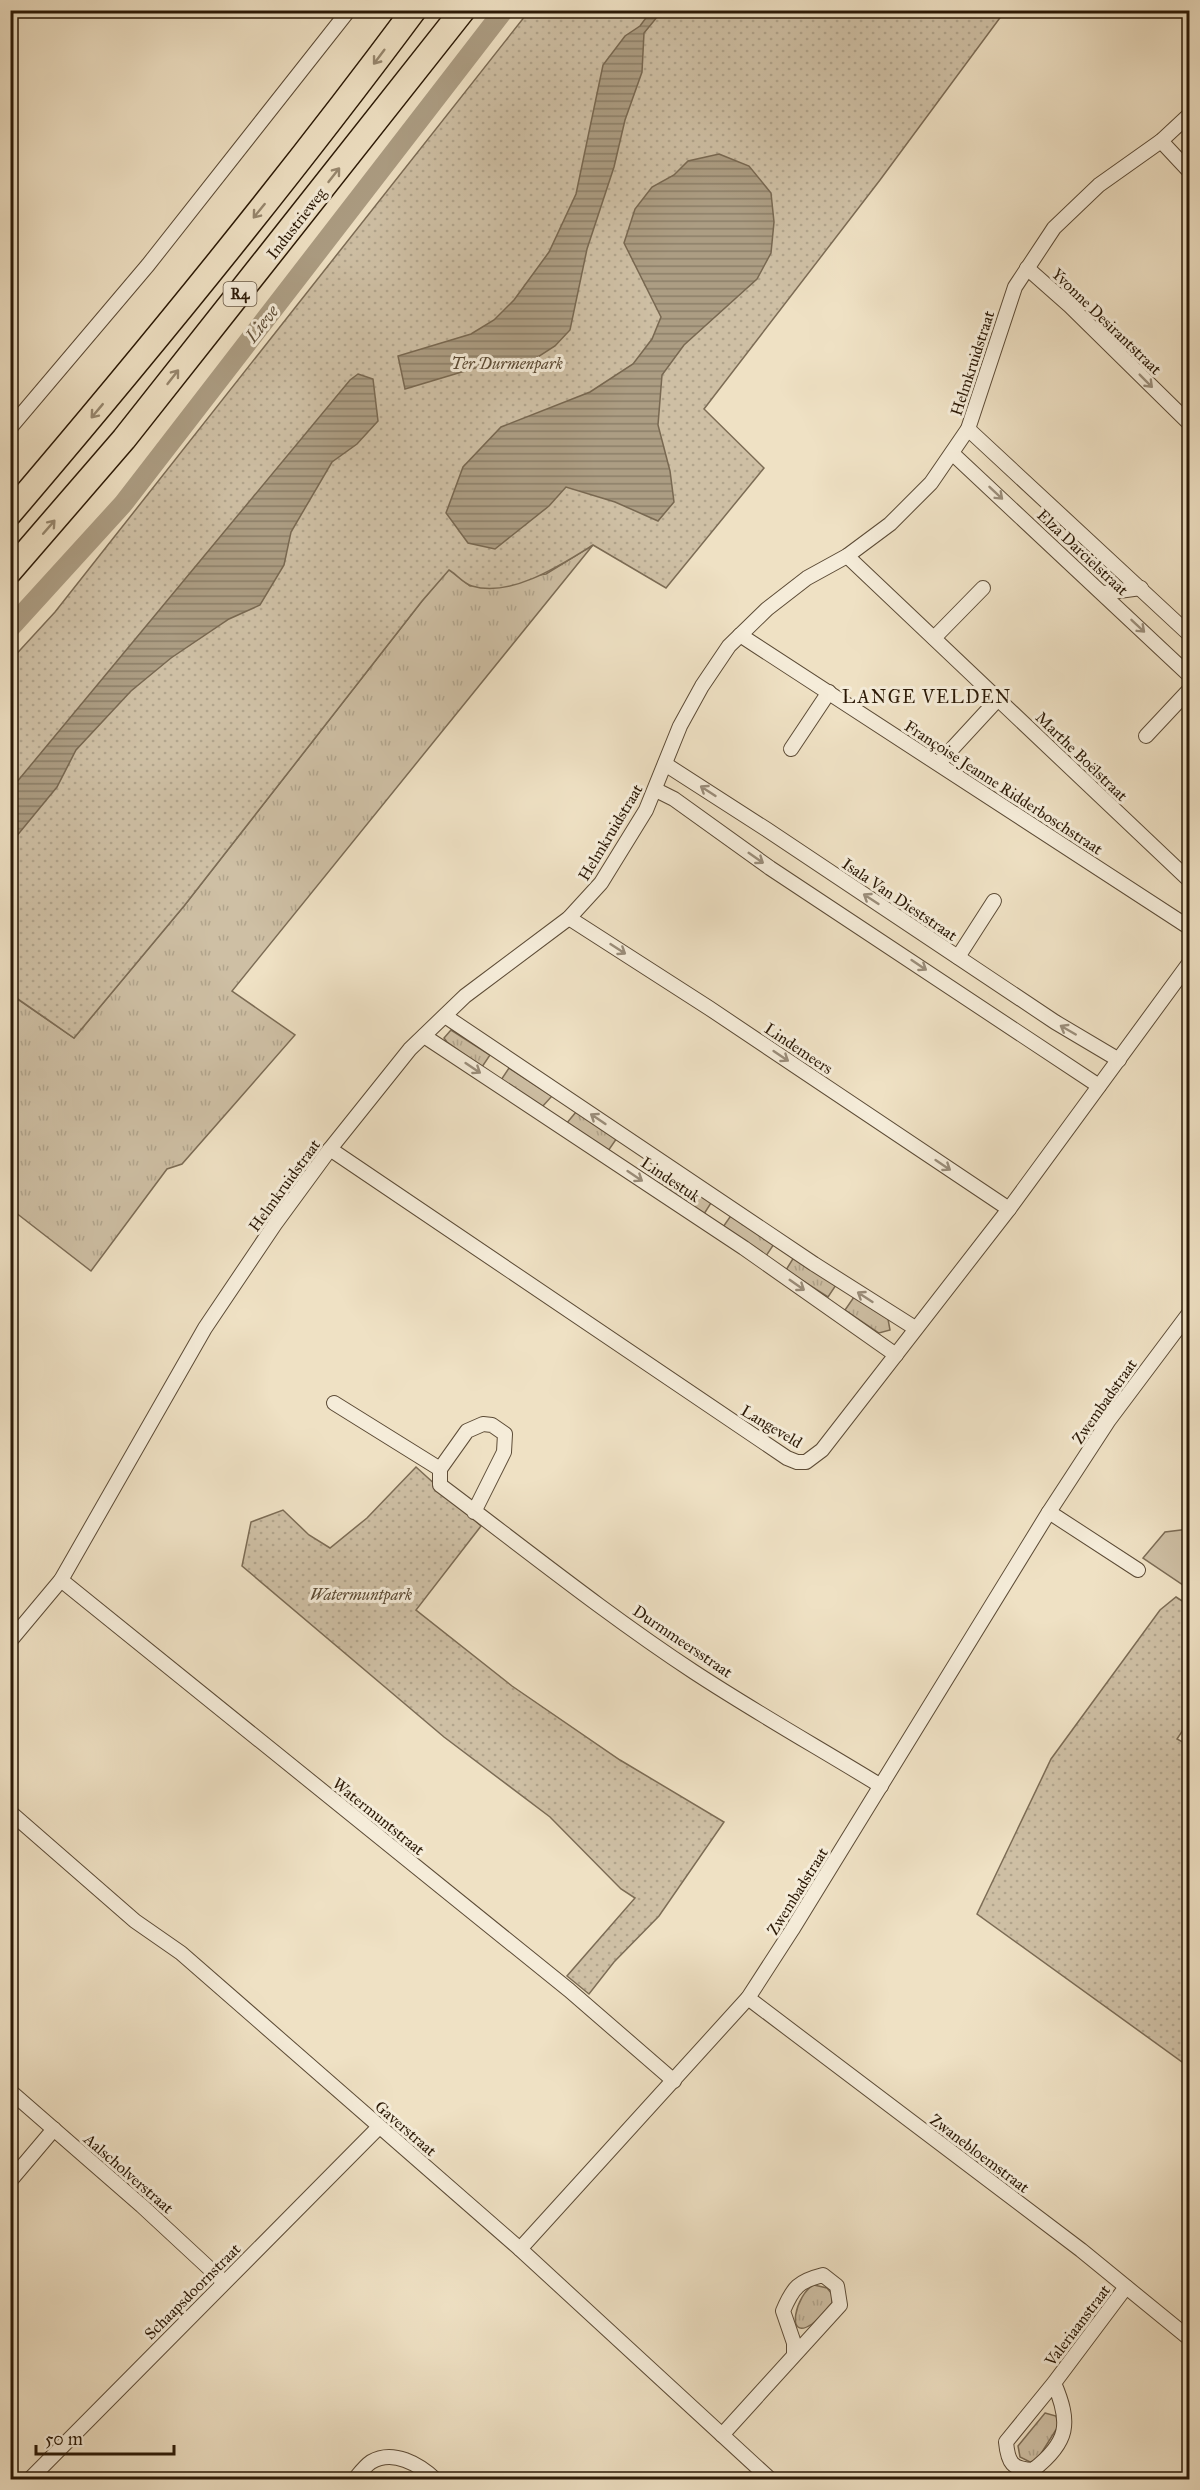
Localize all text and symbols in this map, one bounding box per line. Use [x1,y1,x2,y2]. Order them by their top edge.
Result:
one-way arrow [373,49,385,65]
one-way arrow [327,167,340,183]
street label: Industrieweg [263,184,331,263]
one-way arrow [252,202,265,218]
street label: Yvonne Desirantstraat [1048,264,1166,379]
road number: R4 [224,282,256,306]
water label: Lieve [240,300,284,348]
street label: Helmkruidstraat [947,308,998,418]
park label: Ter Durmenpark [451,354,563,374]
one-way arrow [167,369,180,385]
one-way arrow [1138,373,1153,388]
one-way arrow [90,403,103,419]
one-way arrow [989,486,1004,500]
street label: Elza Darcielstraat [1033,505,1132,600]
one-way arrow [42,520,56,535]
one-way arrow [1131,619,1146,633]
district label: LANGE VELDEN [842,686,1012,708]
street label: Marthe Boëlstraat [1032,708,1132,805]
street label: Françoise Jeanne Ridderboschstraat [901,716,1107,860]
street label: Helmkruidstraat [574,780,647,884]
one-way arrow [700,785,717,797]
one-way arrow [748,852,764,864]
street label: Isala Van Dieststraat [839,854,961,945]
one-way arrow [863,892,880,904]
one-way arrow [610,943,627,956]
one-way arrow [910,959,926,971]
street label: Lindemeers [761,1019,837,1078]
one-way arrow [1060,1024,1077,1036]
one-way arrow [773,1050,790,1063]
one-way arrow [464,1062,481,1074]
one-way arrow [591,1113,607,1125]
street label: Helmkruidstraat [245,1135,324,1235]
street label: Lindestuk [638,1153,704,1206]
one-way arrow [935,1159,951,1171]
one-way arrow [627,1170,643,1182]
one-way arrow [788,1279,804,1291]
one-way arrow [858,1291,874,1303]
street label: Zwembadstraat [1068,1355,1141,1447]
street label: Langeveld [737,1401,806,1453]
park label: Watermuntpark [310,1585,412,1605]
street label: Durmmeersstraat [629,1601,736,1682]
street label: Watermuntstraat [329,1774,429,1859]
street label: Zwembadstraat [763,1844,832,1938]
street label: Gaverstraat [371,2097,441,2160]
street label: Zwanebloemstraat [926,2110,1033,2197]
street label: Aalscholverstraat [79,2129,178,2218]
street label: Schaapsdoornstraat [140,2239,245,2343]
street label: Valeriaanstraat [1040,2281,1114,2370]
scale bar [36,2418,174,2456]
text: 50 m [45,2428,83,2450]

